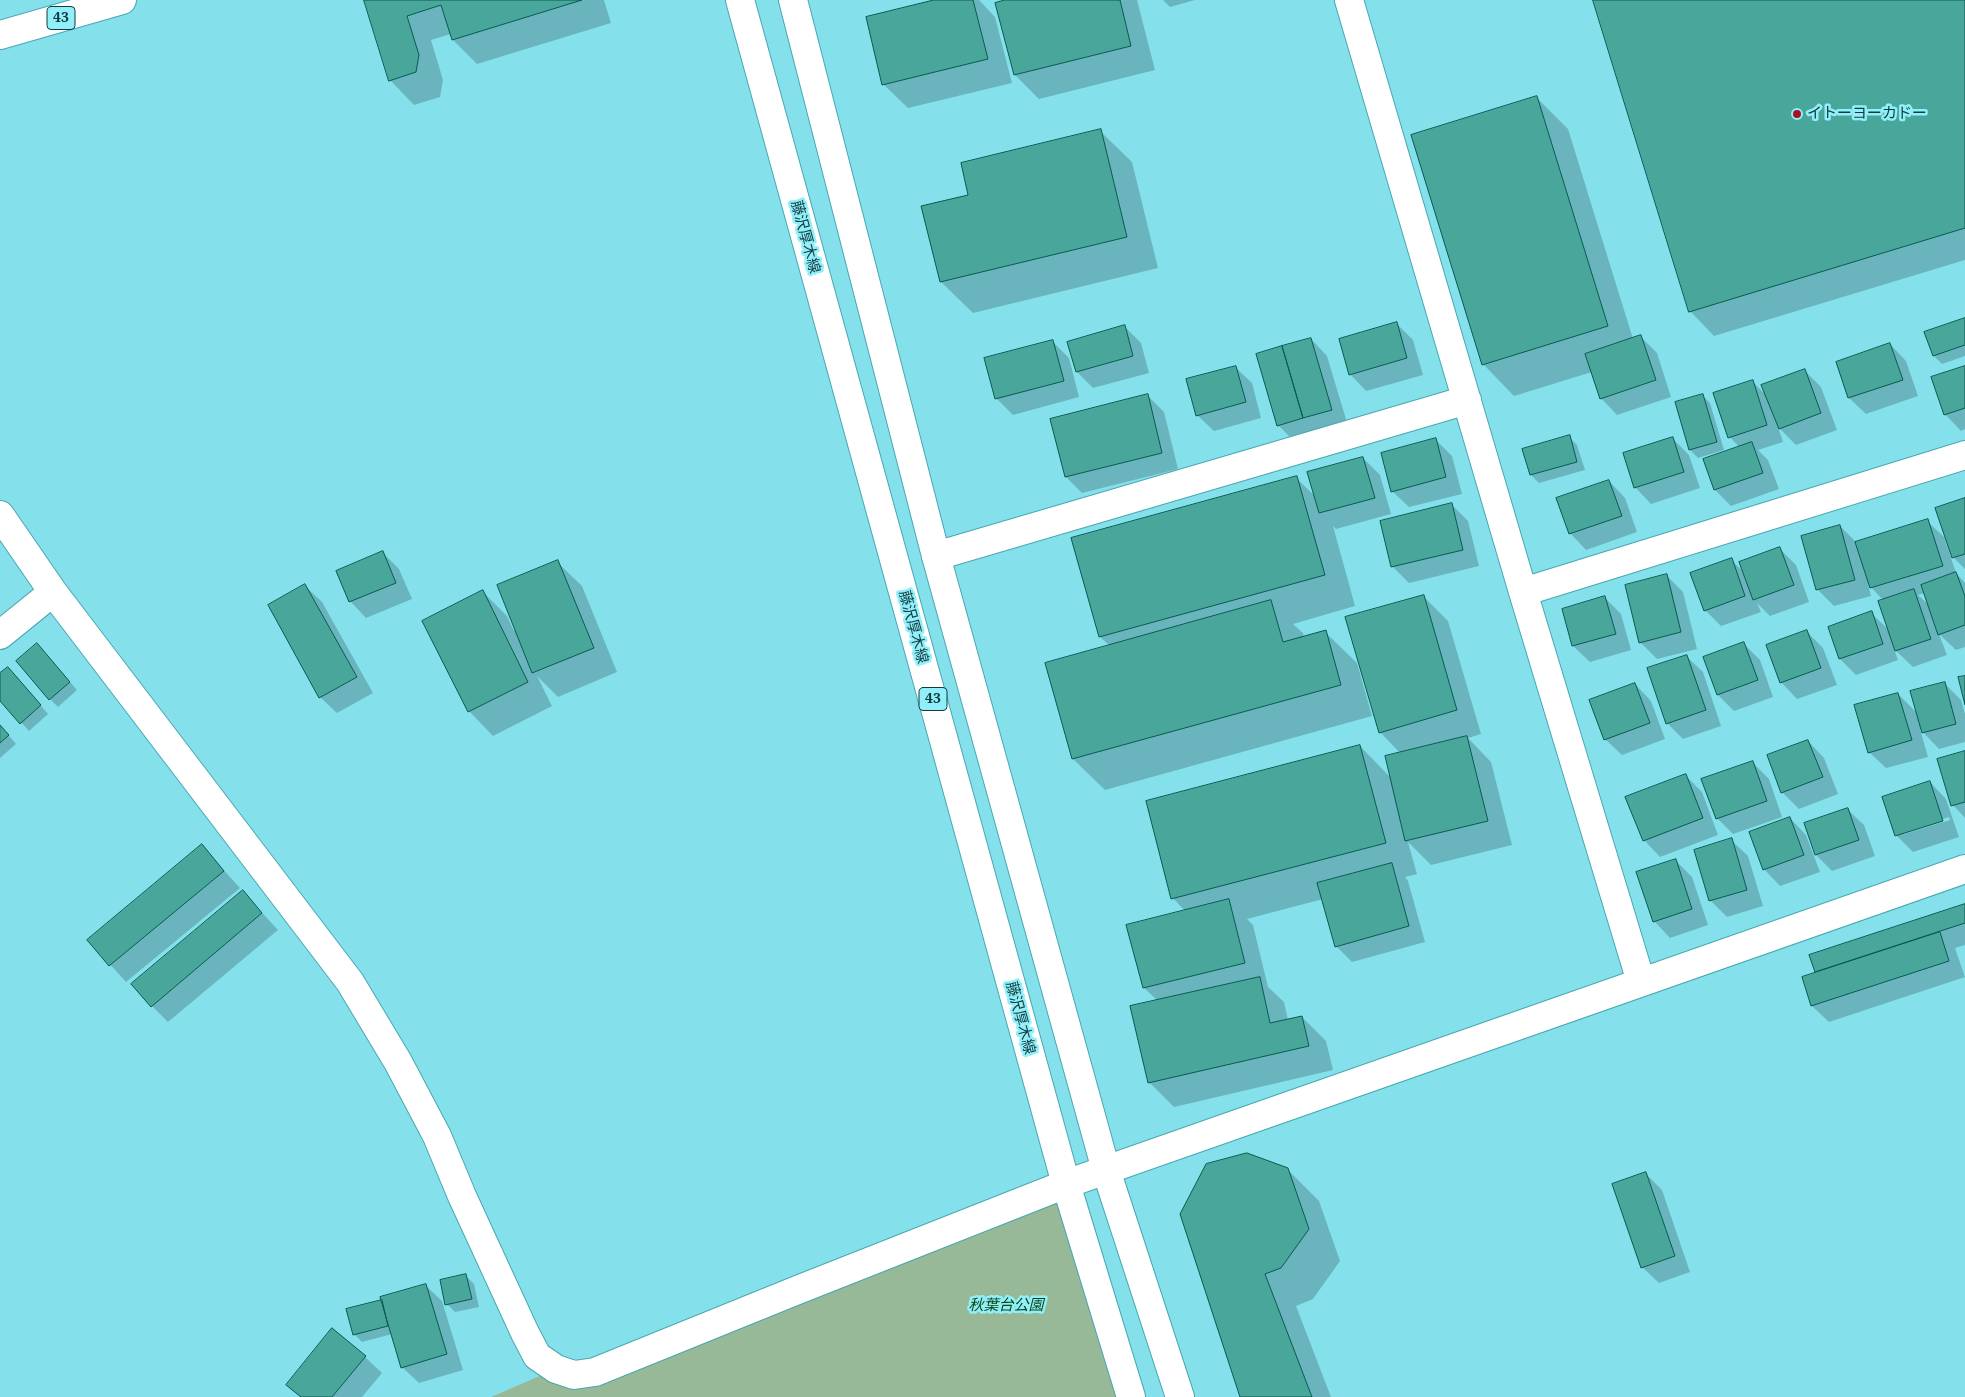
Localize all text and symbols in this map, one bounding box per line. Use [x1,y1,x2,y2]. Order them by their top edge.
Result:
road number: 43 [47,7,75,30]
place label: イトーヨーカドー [1807,105,1927,123]
marker: イトーヨーカドー [1791,108,1803,120]
street label: 藤沢厚木線 [787,198,823,276]
street label: 藤沢厚木線 [895,588,931,666]
road number: 43 [919,688,947,711]
street label: 藤沢厚木線 [1002,979,1038,1057]
park label: 秋葉台公園 [969,1297,1043,1315]

